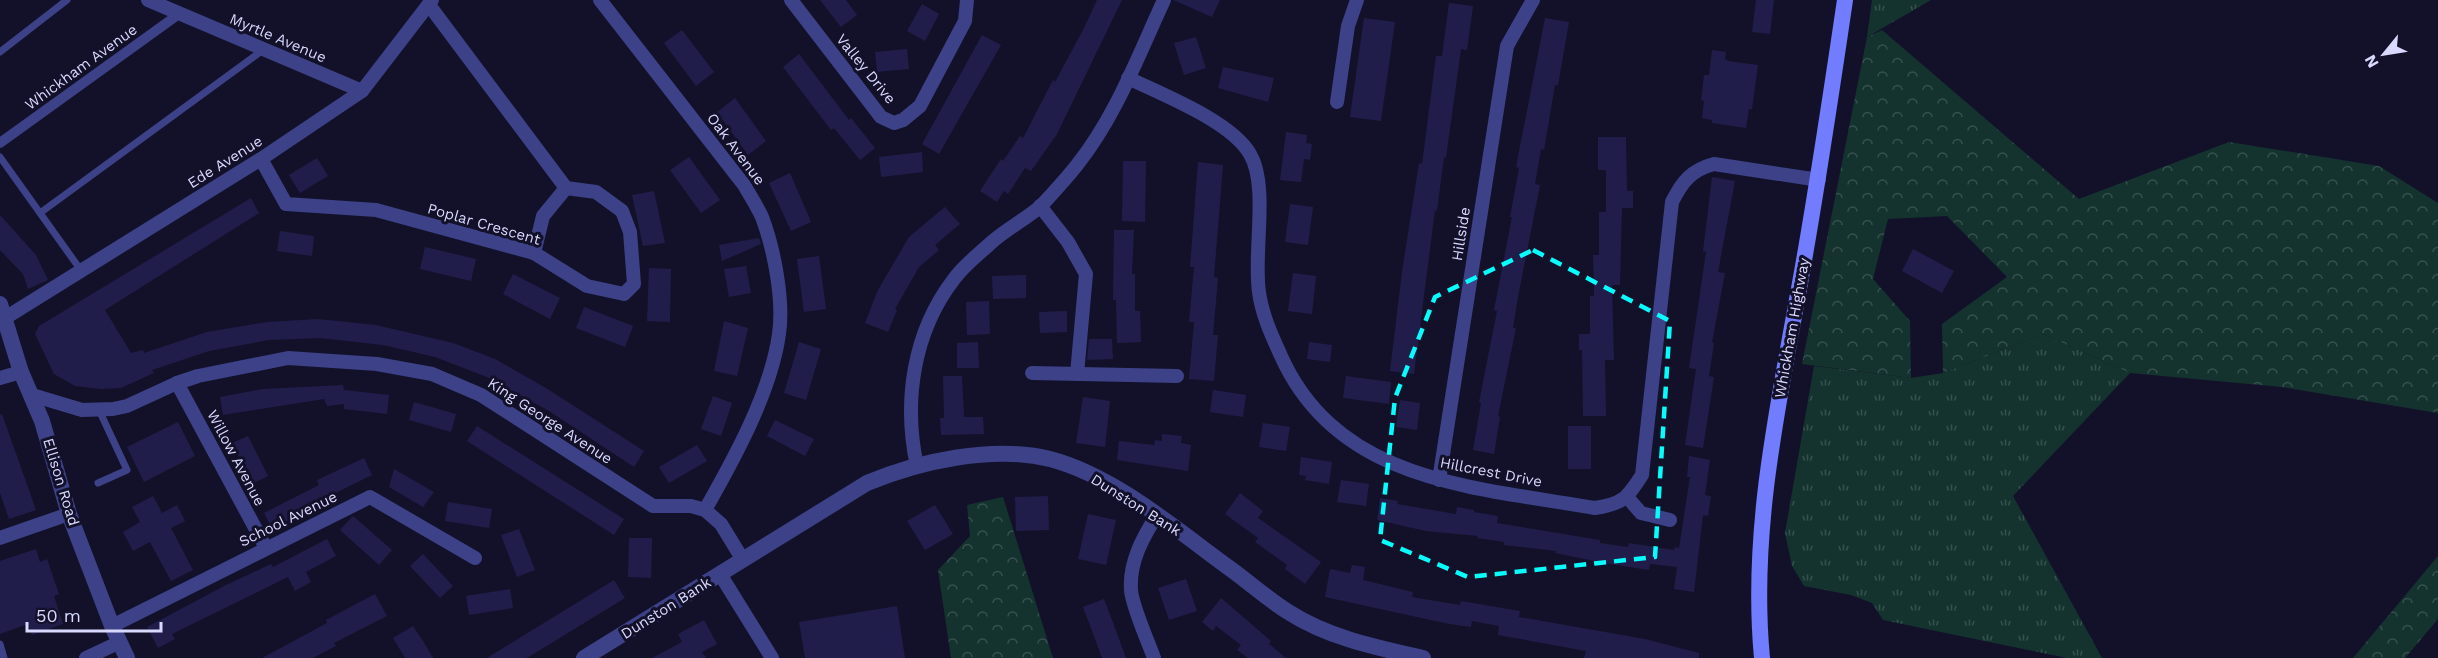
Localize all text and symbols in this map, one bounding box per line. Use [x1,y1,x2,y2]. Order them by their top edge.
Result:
street label: Myrtle Avenue [227,10,329,66]
street label: Whickham Avenue [21,20,141,114]
north arrow [2354,24,2414,84]
street label: Valley Drive [832,30,900,108]
text: N [2360,51,2383,71]
street label: Oak Avenue [703,109,769,189]
street label: Ede Avenue [184,132,266,192]
street label: Poplar Crescent [425,199,543,249]
street label: Hillside [1448,206,1474,262]
street label: Whickham Highway [1771,256,1813,400]
street label: King George Avenue [484,374,616,468]
street label: Willow Avenue [203,407,269,509]
street label: Ellison Road [39,436,83,528]
street label: Hillcrest Drive [1438,453,1544,491]
street label: Dunston Bank [1088,470,1185,540]
street label: School Avenue [236,487,340,551]
street label: Dunston Bank [618,573,715,643]
scale bar [27,595,160,633]
text: 50 m [36,605,81,626]

